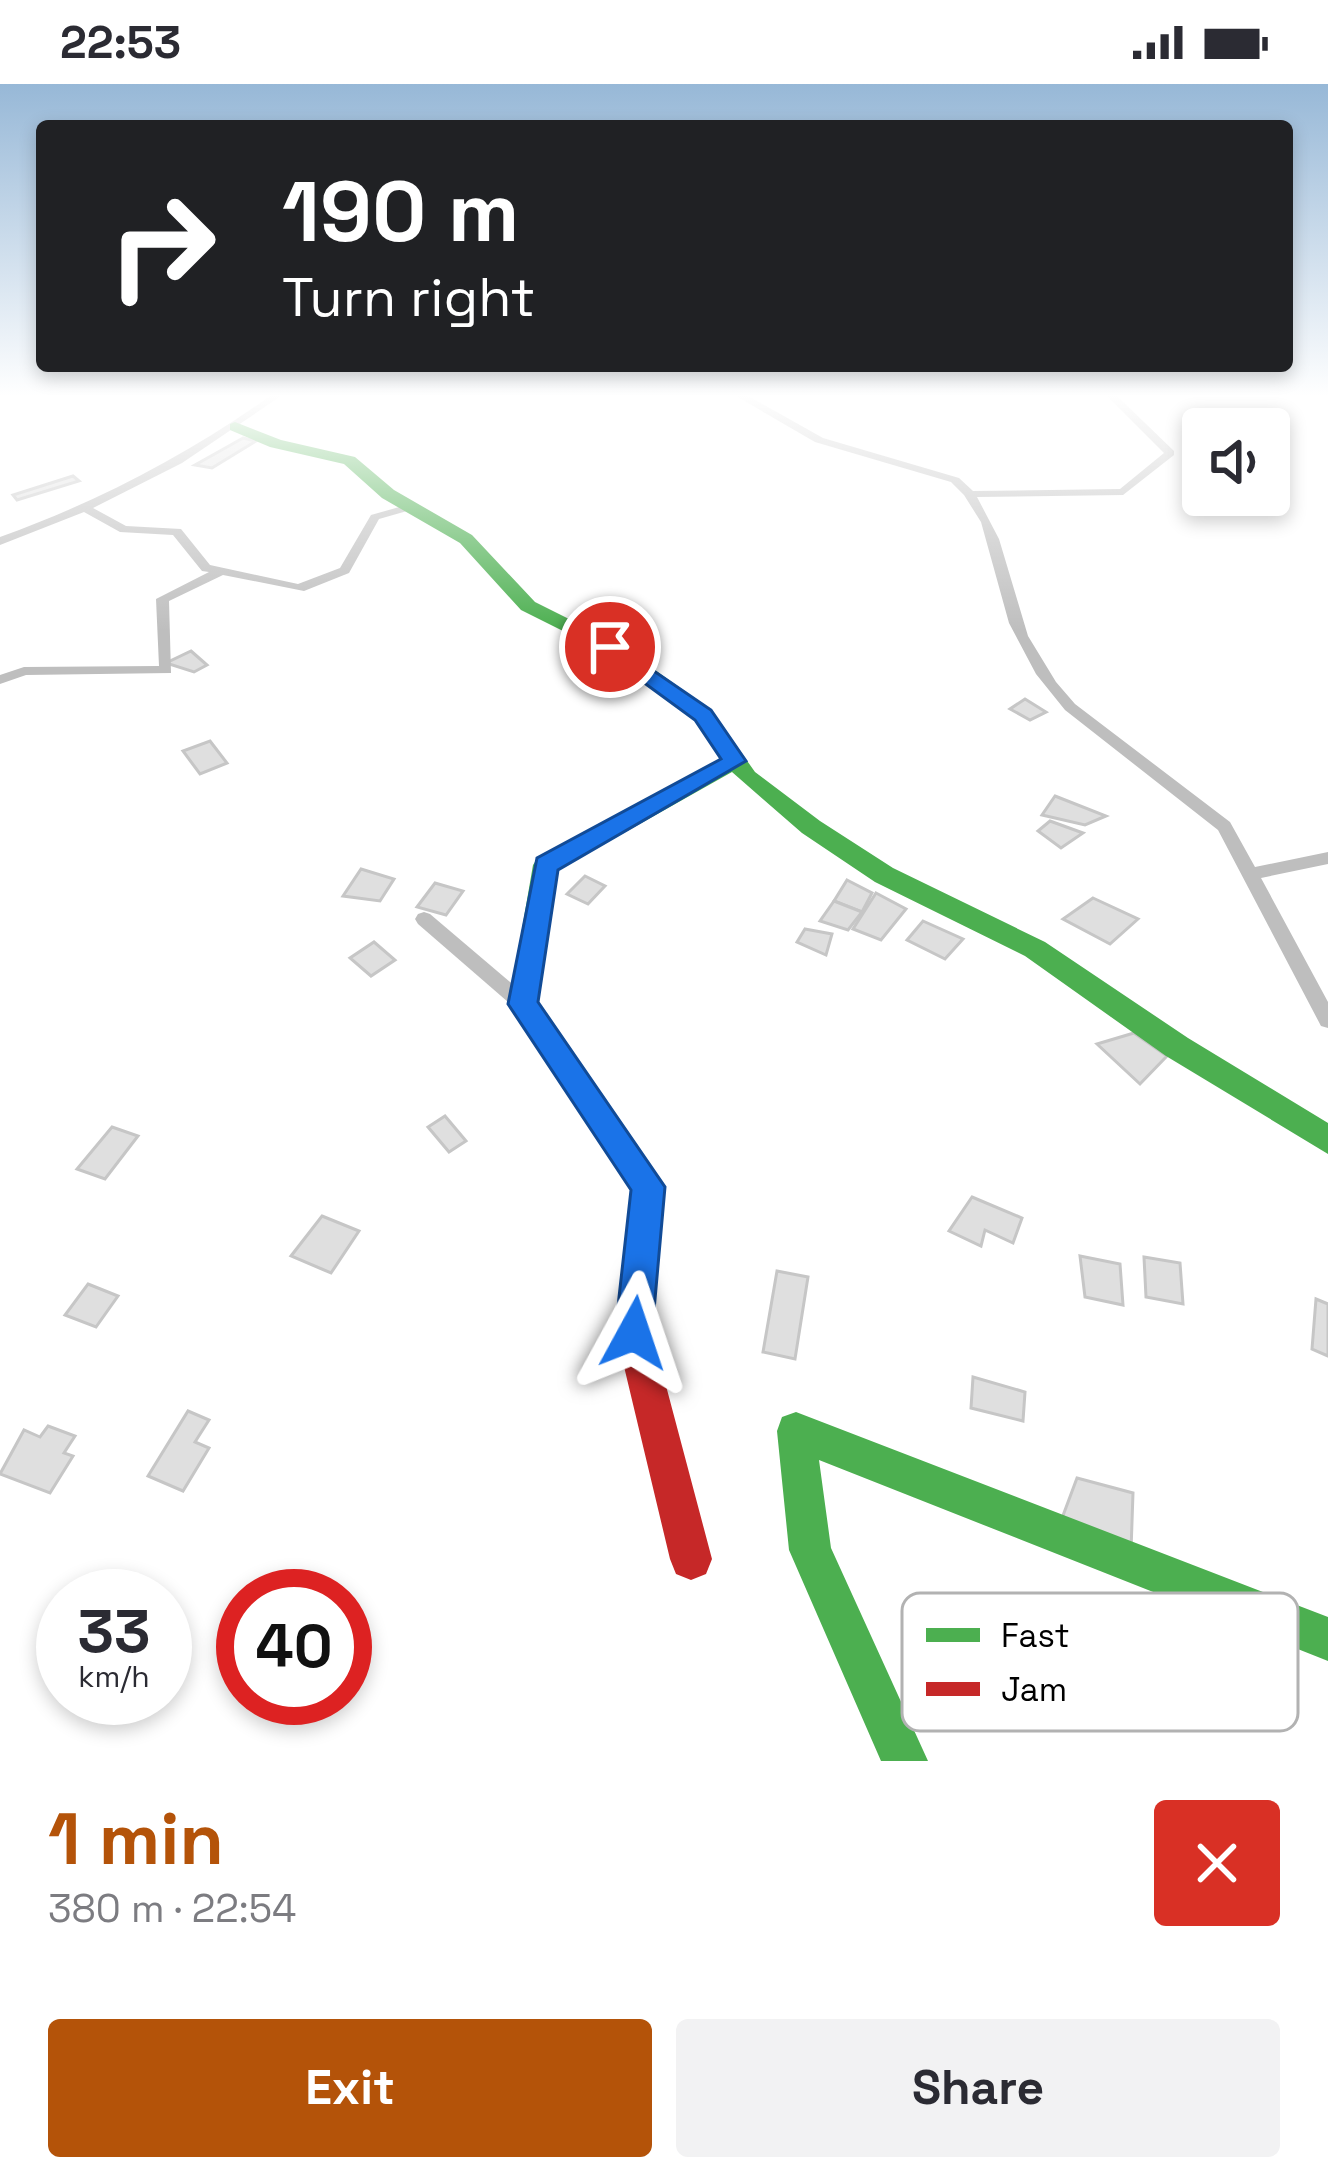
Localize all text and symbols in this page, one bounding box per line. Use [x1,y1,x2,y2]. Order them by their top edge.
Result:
text: 22:53 [60,14,181,71]
text: 190 m [282,158,519,266]
icon: right [84,168,240,324]
text: Turn right [282,263,535,332]
map controls [1182,408,1290,516]
button: sound [1182,408,1290,516]
pin [559,596,661,698]
icon: arrive [577,614,643,680]
position arrow [571,1270,697,1396]
speed limit sign: 40 [216,1569,372,1725]
text: 33 [78,1593,150,1670]
legend [902,1593,1298,1731]
text: Fast [1001,1615,1070,1657]
text: km/h [78,1657,150,1696]
text: Jam [1001,1669,1067,1711]
text: 1 min [48,1793,224,1885]
button: close [1154,1800,1280,1926]
text: 380 m · 22:54 [48,1884,296,1933]
button: Exit [48,2019,652,2157]
button: Share [676,2019,1280,2157]

